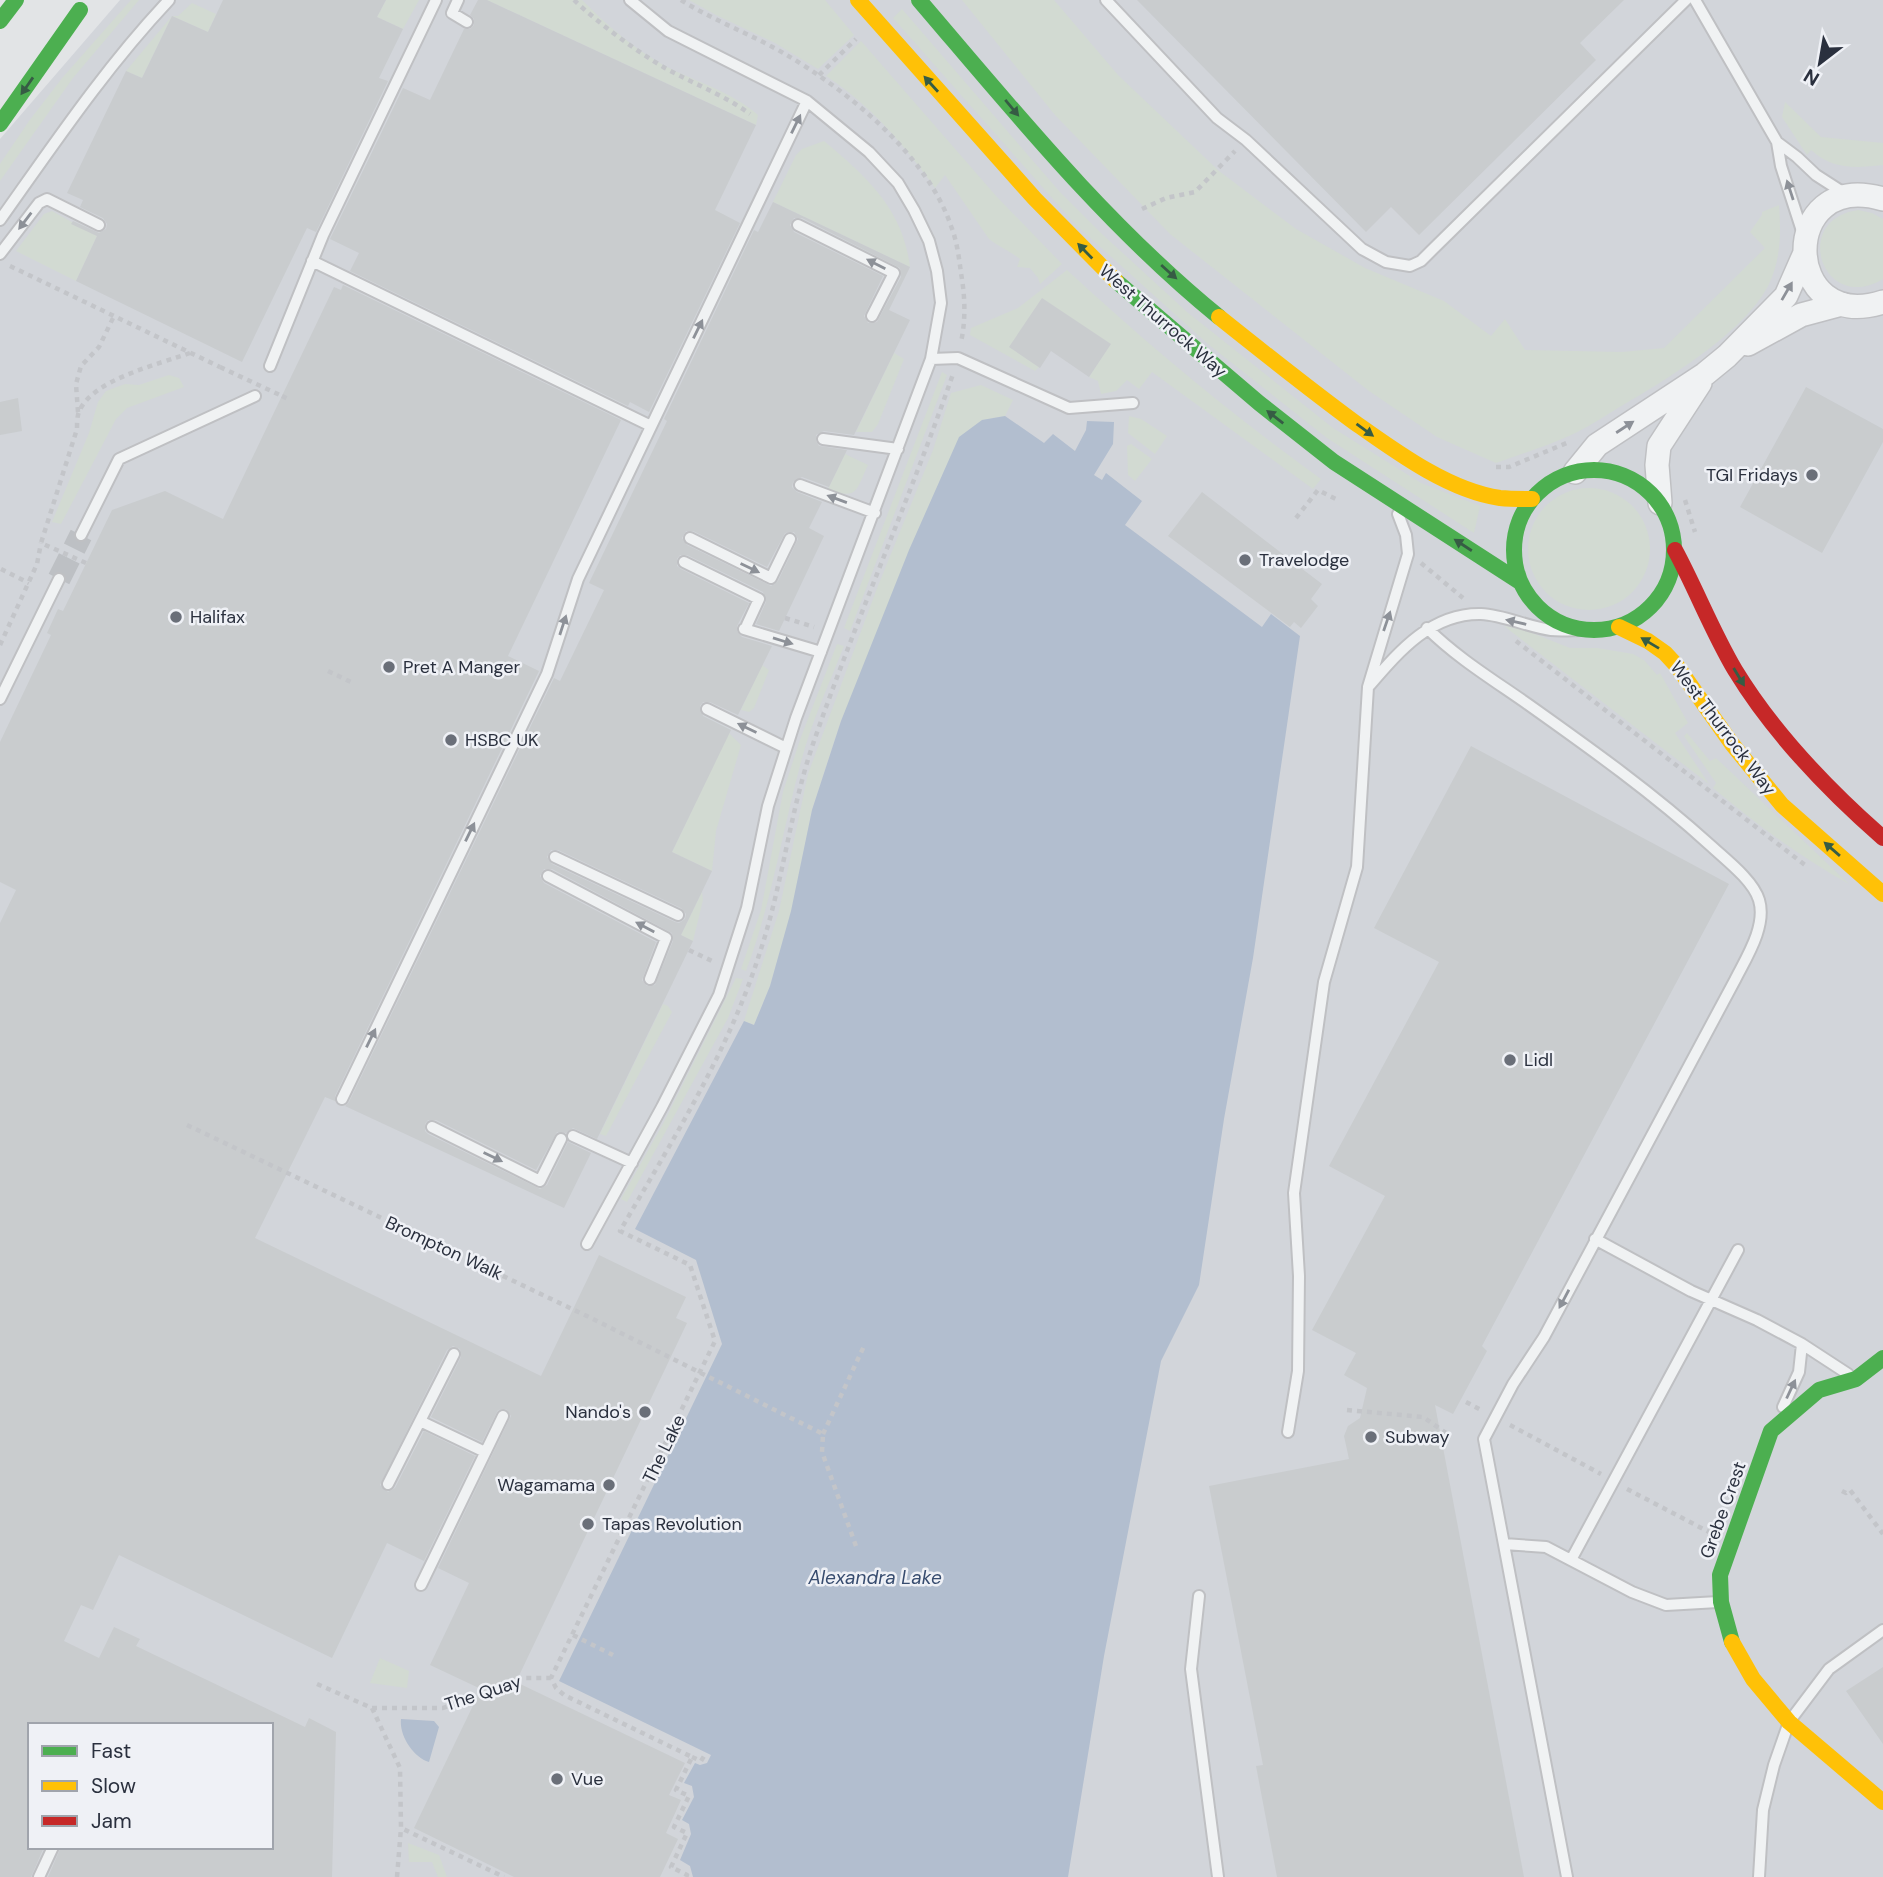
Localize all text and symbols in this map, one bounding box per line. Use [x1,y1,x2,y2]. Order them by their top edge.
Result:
north arrow [1785,28,1855,98]
text: N [1799,63,1824,91]
one-way arrow [924,76,940,93]
one-way arrow [20,77,34,95]
one-way arrow [1004,99,1019,116]
one-way arrow [791,114,802,134]
one-way arrow [1785,180,1795,201]
one-way arrow [18,212,32,230]
one-way arrow [1077,243,1094,260]
one-way arrow [866,258,886,269]
street label: West Thurrock Way [1094,259,1232,383]
one-way arrow [1160,264,1177,279]
one-way arrow [1781,281,1793,300]
one-way arrow [692,319,703,339]
one-way arrow [1267,409,1285,424]
one-way arrow [1615,420,1635,433]
one-way arrow [1356,422,1374,436]
place label: TGI Fridays [1706,463,1798,487]
marker: TGI Fridays [1804,467,1820,483]
one-way arrow [827,493,848,504]
one-way arrow [1453,538,1473,551]
place label: Travelodge [1259,548,1349,572]
marker: Travelodge [1237,552,1253,568]
one-way arrow [740,562,760,573]
place label: Halifax [190,605,245,629]
marker: Halifax [168,609,184,625]
one-way arrow [1382,611,1393,632]
one-way arrow [558,615,569,636]
one-way arrow [1505,616,1527,627]
one-way arrow [772,636,793,646]
one-way arrow [1640,637,1659,650]
place label: Pret A Manger [403,655,520,679]
street label: West Thurrock Way [1665,656,1781,800]
marker: Pret A Manger [381,659,397,675]
one-way arrow [1733,667,1745,686]
one-way arrow [737,722,757,734]
place label: HSBC UK [465,728,539,752]
marker: HSBC UK [443,732,459,748]
one-way arrow [464,822,476,842]
one-way arrow [1823,841,1841,857]
one-way arrow [635,921,655,933]
one-way arrow [366,1027,377,1048]
place label: Lidl [1524,1048,1553,1072]
marker: Lidl [1502,1052,1518,1068]
one-way arrow [483,1152,503,1163]
street label: Brompton Walk [381,1210,507,1286]
one-way arrow [1558,1289,1569,1309]
one-way arrow [1785,1379,1797,1399]
place label: Nando's [565,1400,631,1424]
marker: Nando's [637,1404,653,1420]
street label: The Lake [637,1411,691,1487]
place label: Subway [1385,1425,1450,1449]
marker: Subway [1363,1429,1379,1445]
street label: Grebe Crest [1694,1458,1752,1562]
place label: Wagamama [497,1473,595,1497]
marker: Wagamama [601,1477,617,1493]
place label: Tapas Revolution [602,1512,742,1536]
marker: Tapas Revolution [580,1516,596,1532]
water label: Alexandra Lake [807,1565,942,1590]
street label: The Quay [442,1669,524,1717]
legend [28,1723,273,1849]
text: Fast [91,1737,131,1765]
place label: Vue [571,1767,603,1791]
marker: Vue [549,1771,565,1787]
text: Slow [91,1772,136,1800]
text: Jam [91,1807,132,1835]

